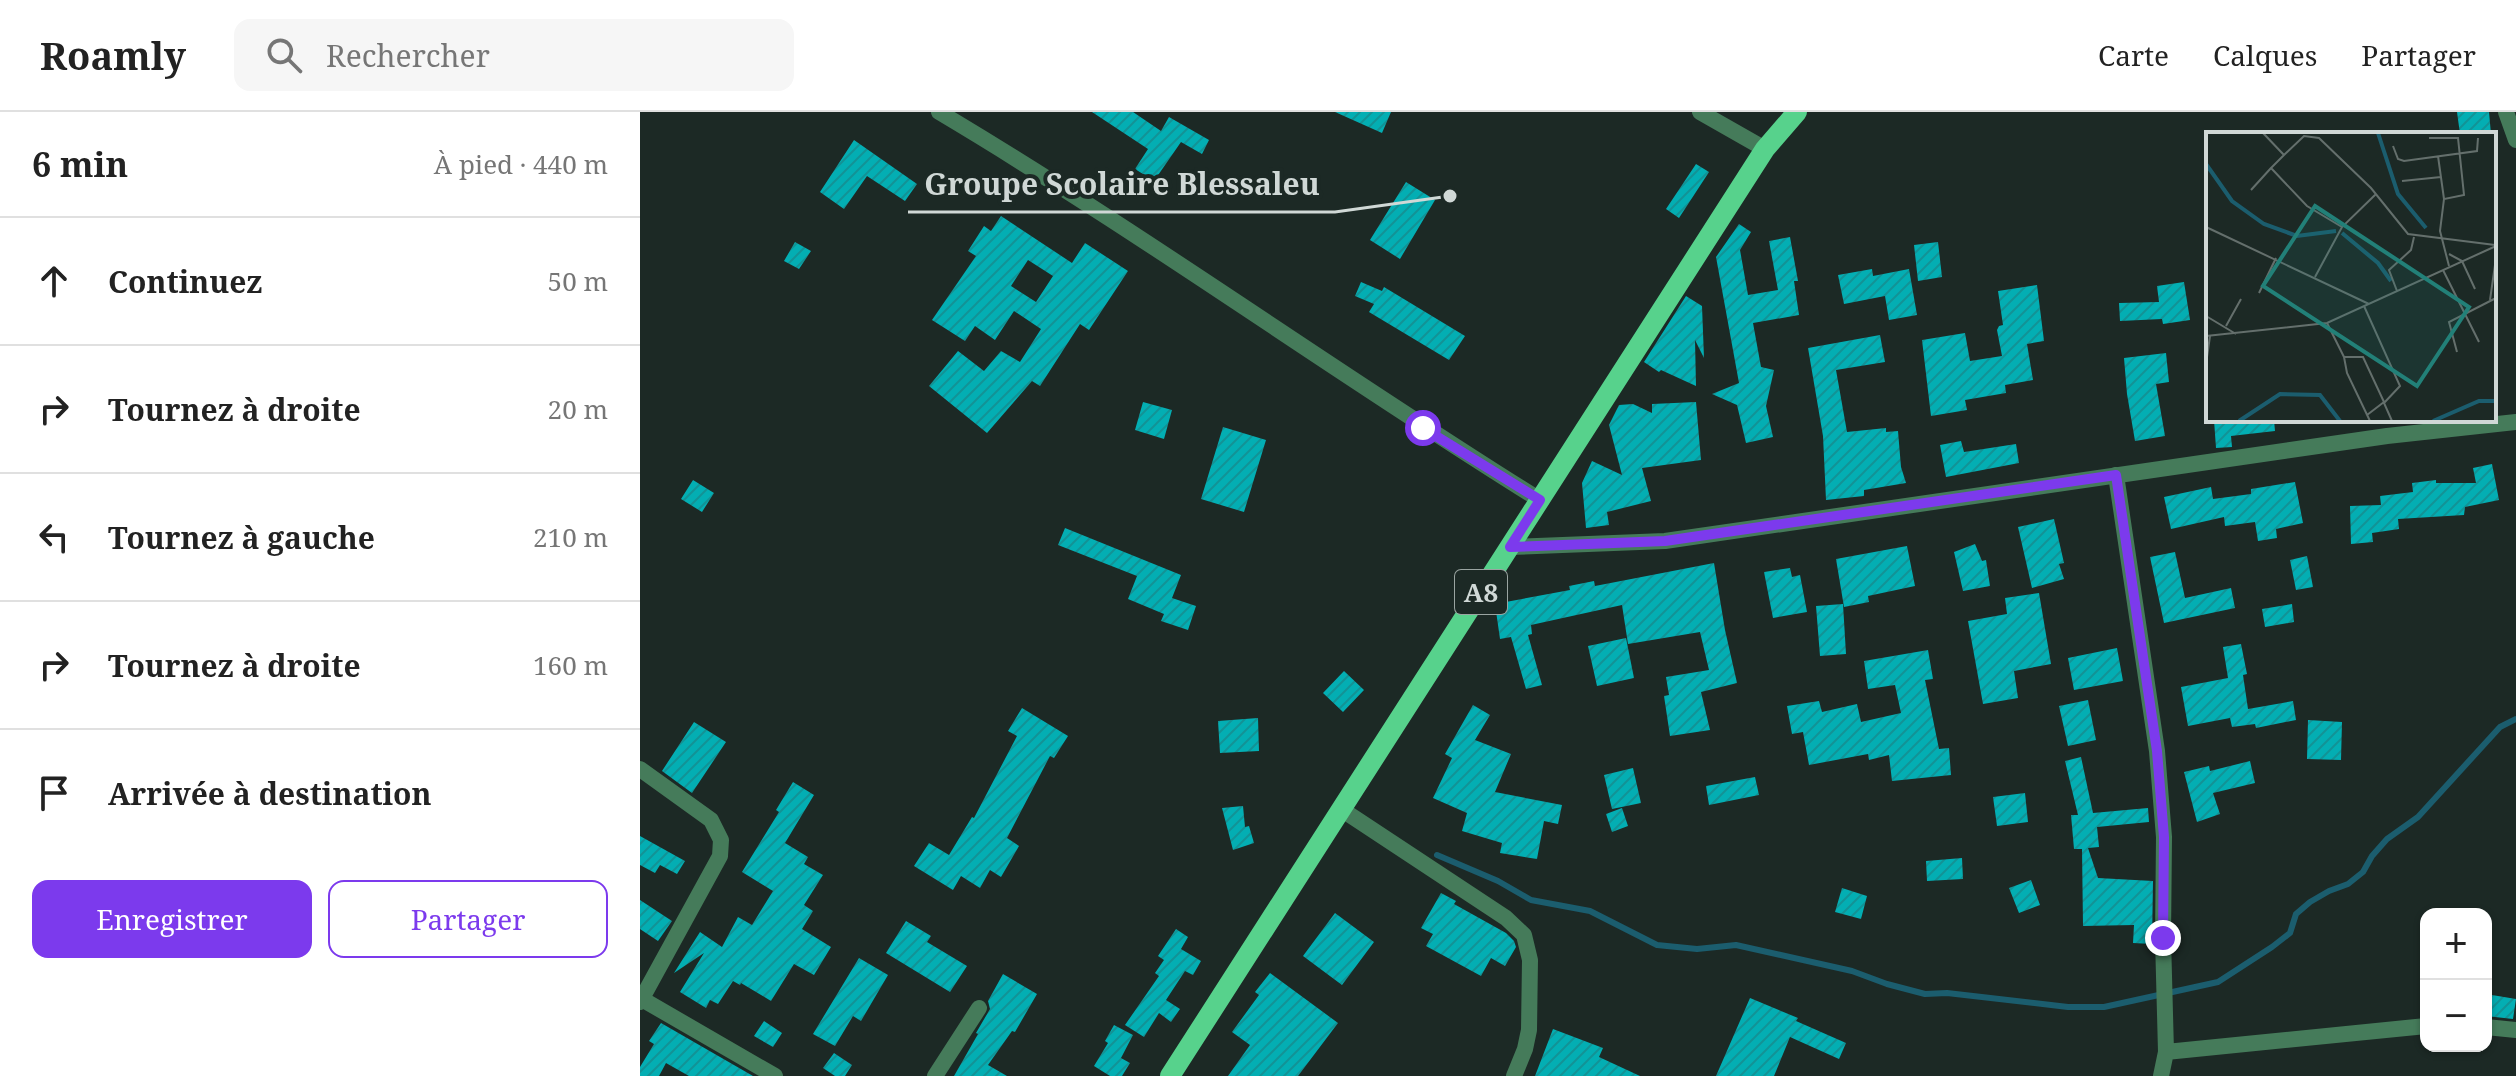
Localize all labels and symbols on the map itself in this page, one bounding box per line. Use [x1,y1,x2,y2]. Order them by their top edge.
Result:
inset map [2206,132,2496,422]
callout: Groupe Scolaire Blessaleu [908,158,1335,212]
text: Groupe Scolaire Blessaleu [924,163,1320,204]
route start [1405,410,1441,446]
road number: A8 [1455,570,1507,614]
route end [2145,920,2181,956]

